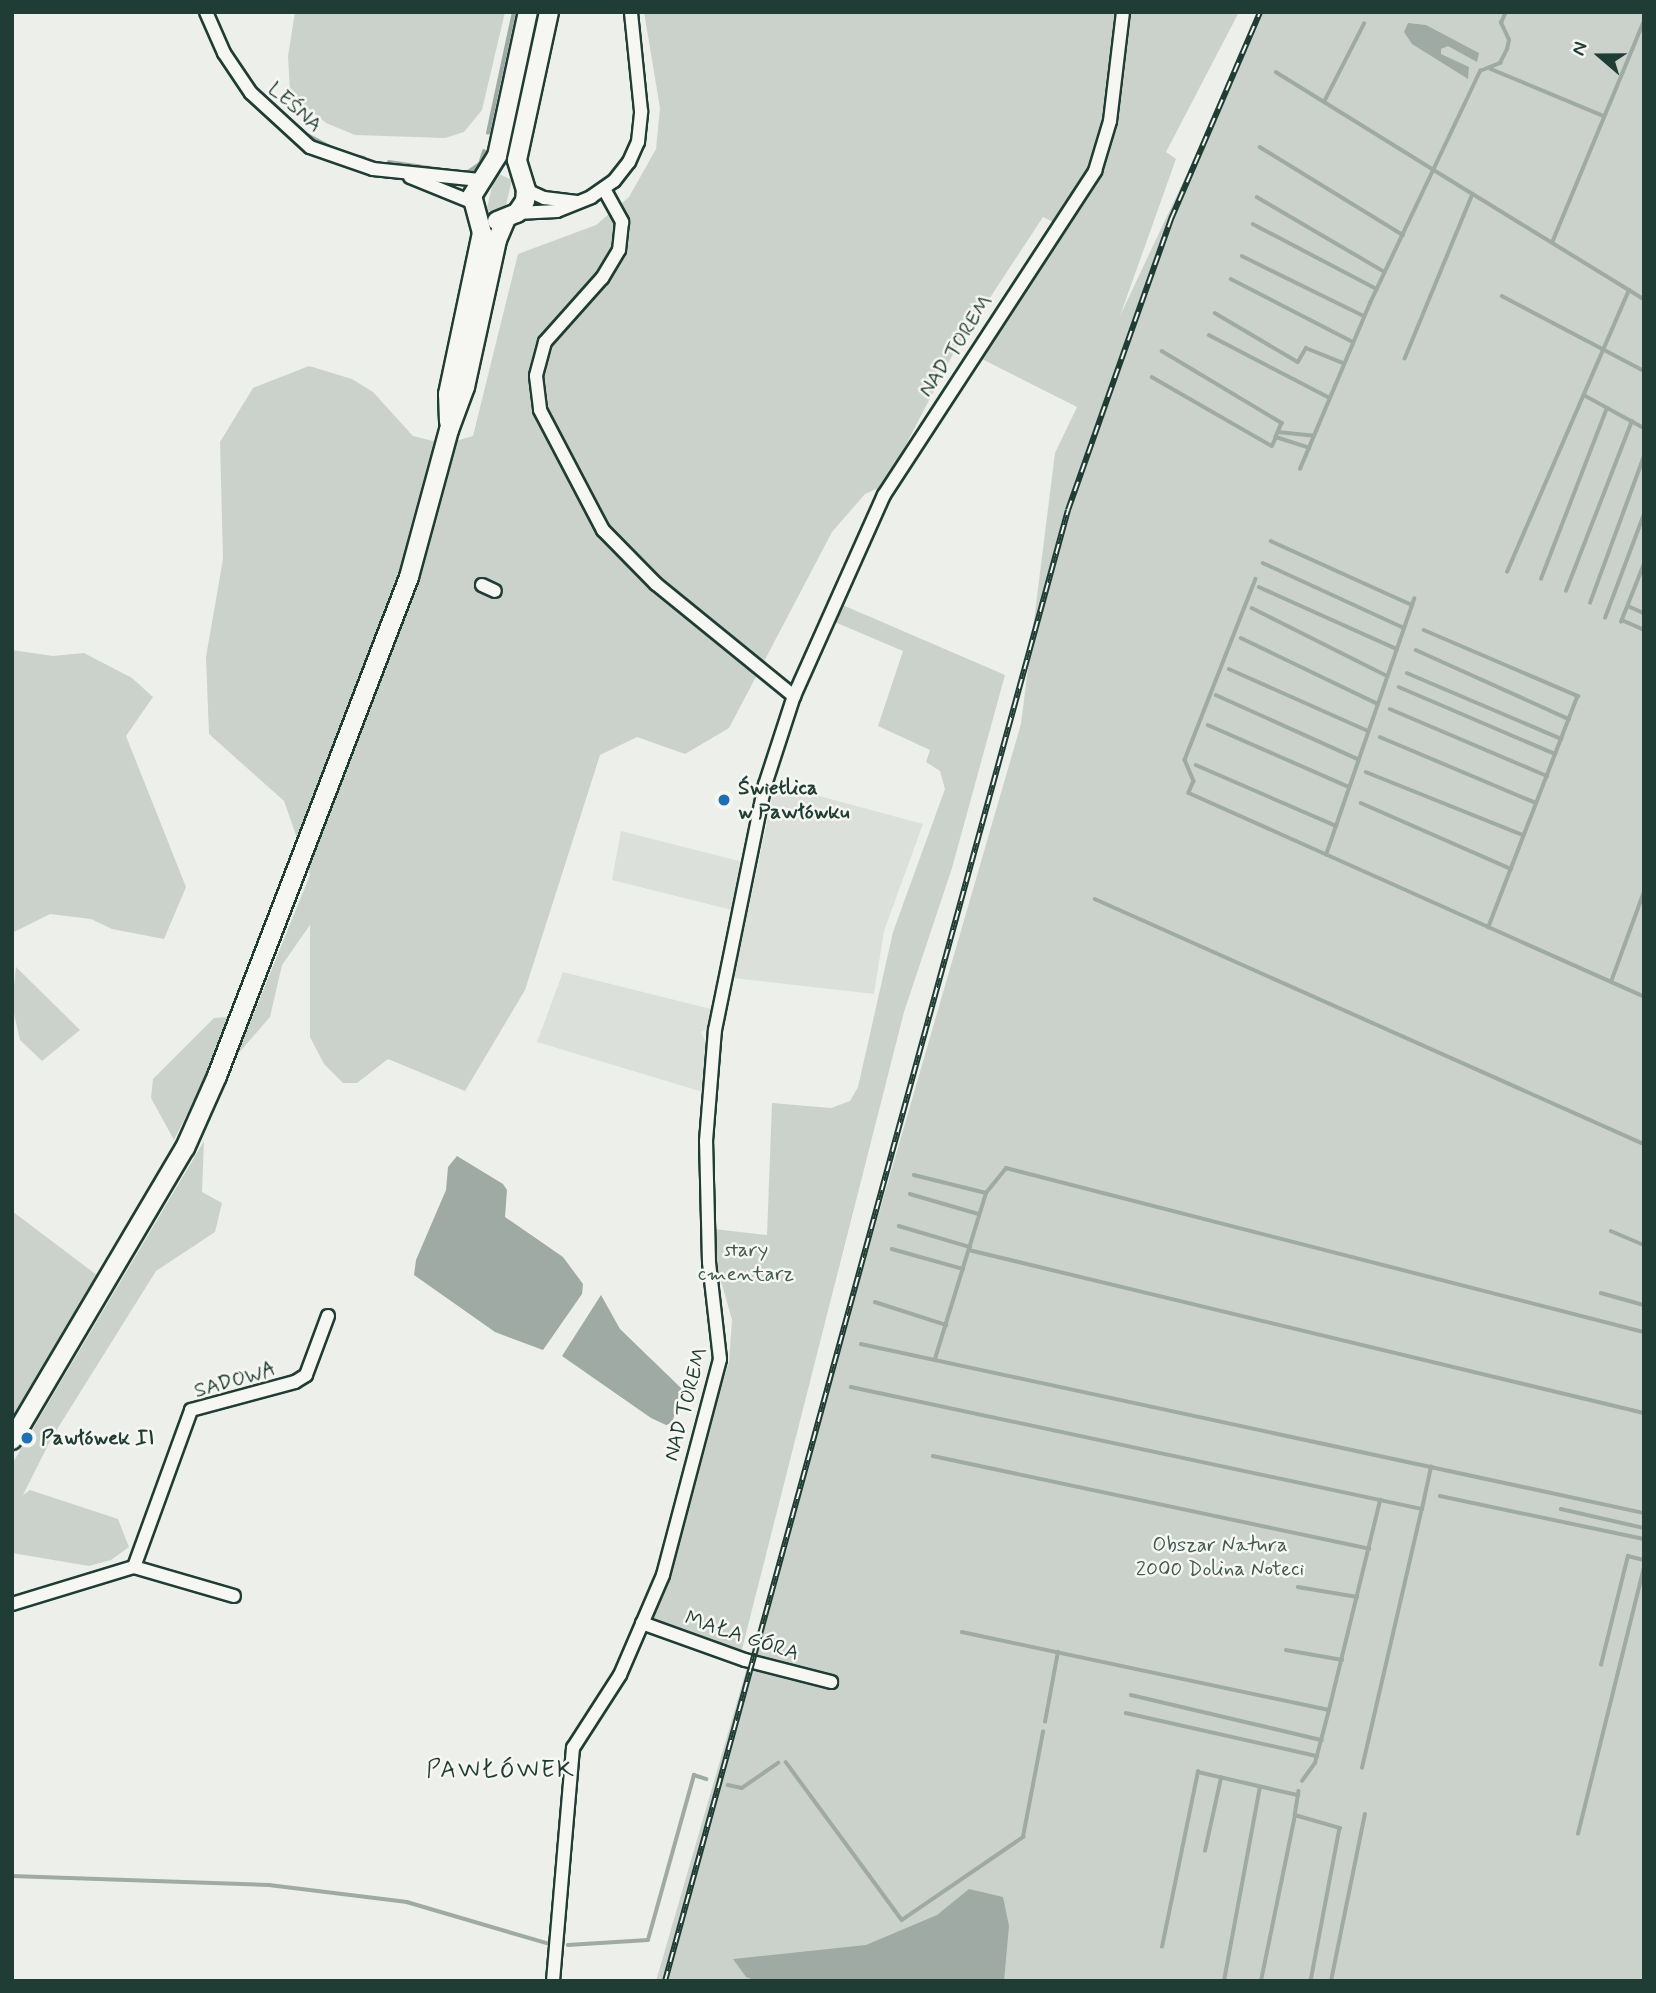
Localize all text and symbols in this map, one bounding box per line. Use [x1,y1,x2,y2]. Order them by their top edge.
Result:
north arrow [1565,21,1635,91]
text: N [1566,38,1594,59]
street label: LEŚNA [263,76,327,138]
street label: NAD TOREM [914,291,998,401]
place label: Świetlica w Pawłówku [738,775,847,825]
marker: Świetlica w Pawłówku [716,792,732,808]
park label: stary cmentarz [698,1237,794,1287]
street label: NAD TOREM [659,1345,713,1463]
street label: SADOWA [191,1356,279,1404]
place label: Pawłówek II [41,1425,159,1451]
marker: Pawłówek II [19,1430,35,1446]
park label: Obszar Natura 2000 Dolina Noteci [1137,1532,1303,1582]
street label: MAŁA GÓRA [682,1606,802,1666]
district label: PAWŁÓWEK [429,1757,573,1785]

